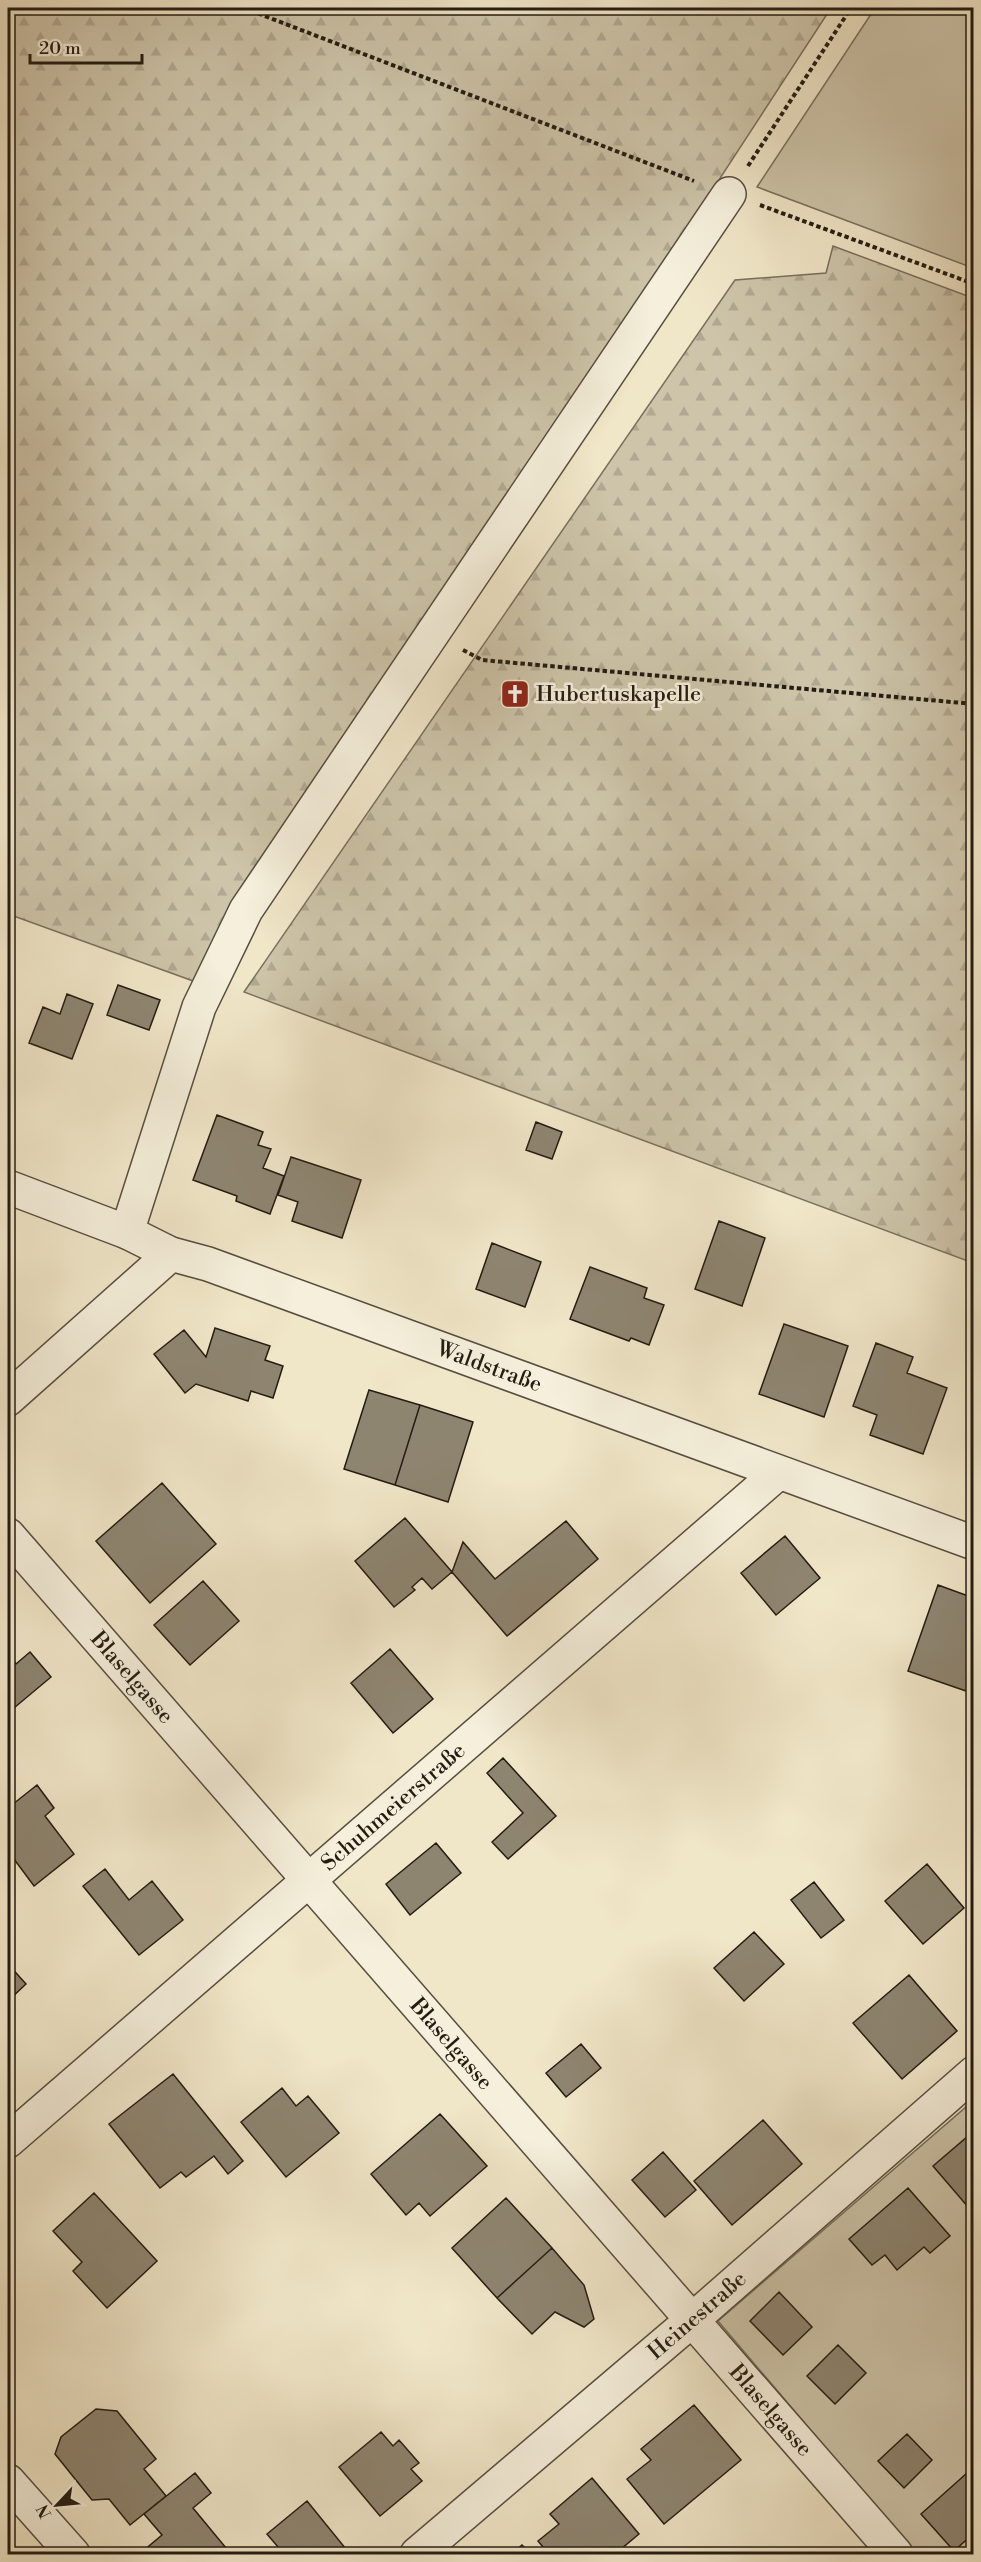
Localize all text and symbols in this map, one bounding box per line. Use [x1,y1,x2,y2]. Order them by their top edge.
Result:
scale bar [30,27,142,65]
text: 20 m [39,37,81,60]
church icon: Hubertuskapelle [499,678,531,710]
place label: Hubertuskapelle [536,681,701,708]
street label: Waldstraße [432,1335,546,1398]
street label: Blaselgasse [84,1625,180,1729]
street label: Schuhmeierstraße [316,1737,471,1877]
street label: Blaselgasse [403,1992,499,2095]
street label: Heinestraße [642,2265,752,2365]
street label: Blaselgasse [723,2358,818,2462]
north arrow [27,2475,87,2535]
text: N [33,2501,56,2521]

